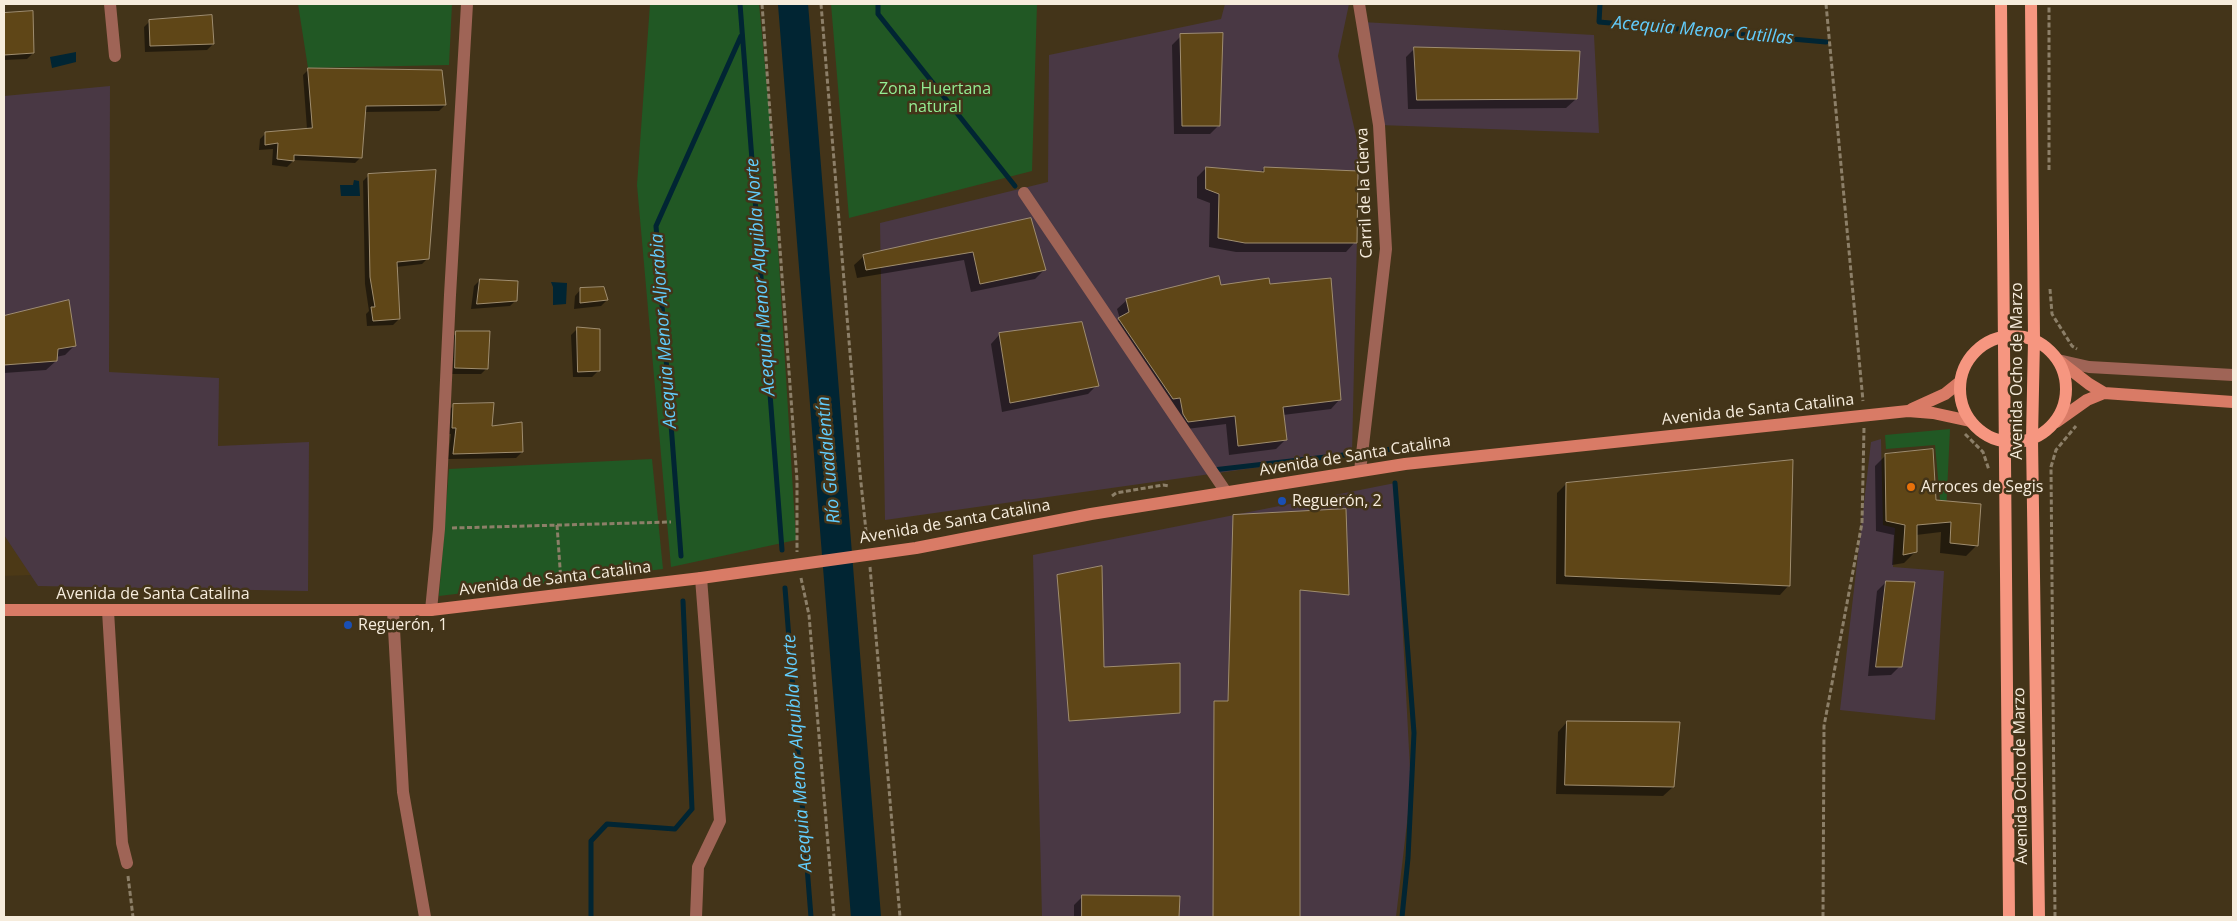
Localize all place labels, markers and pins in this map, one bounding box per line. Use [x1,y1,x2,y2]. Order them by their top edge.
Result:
place label: Arroces de Segis [1921,477,2043,497]
marker: Arroces de Segis [1905,481,1917,493]
place label: Reguerón, 2 [1292,491,1382,511]
marker: Reguerón, 2 [1276,495,1288,507]
place label: Reguerón, 1 [358,615,448,635]
marker: Reguerón, 1 [342,619,354,631]

